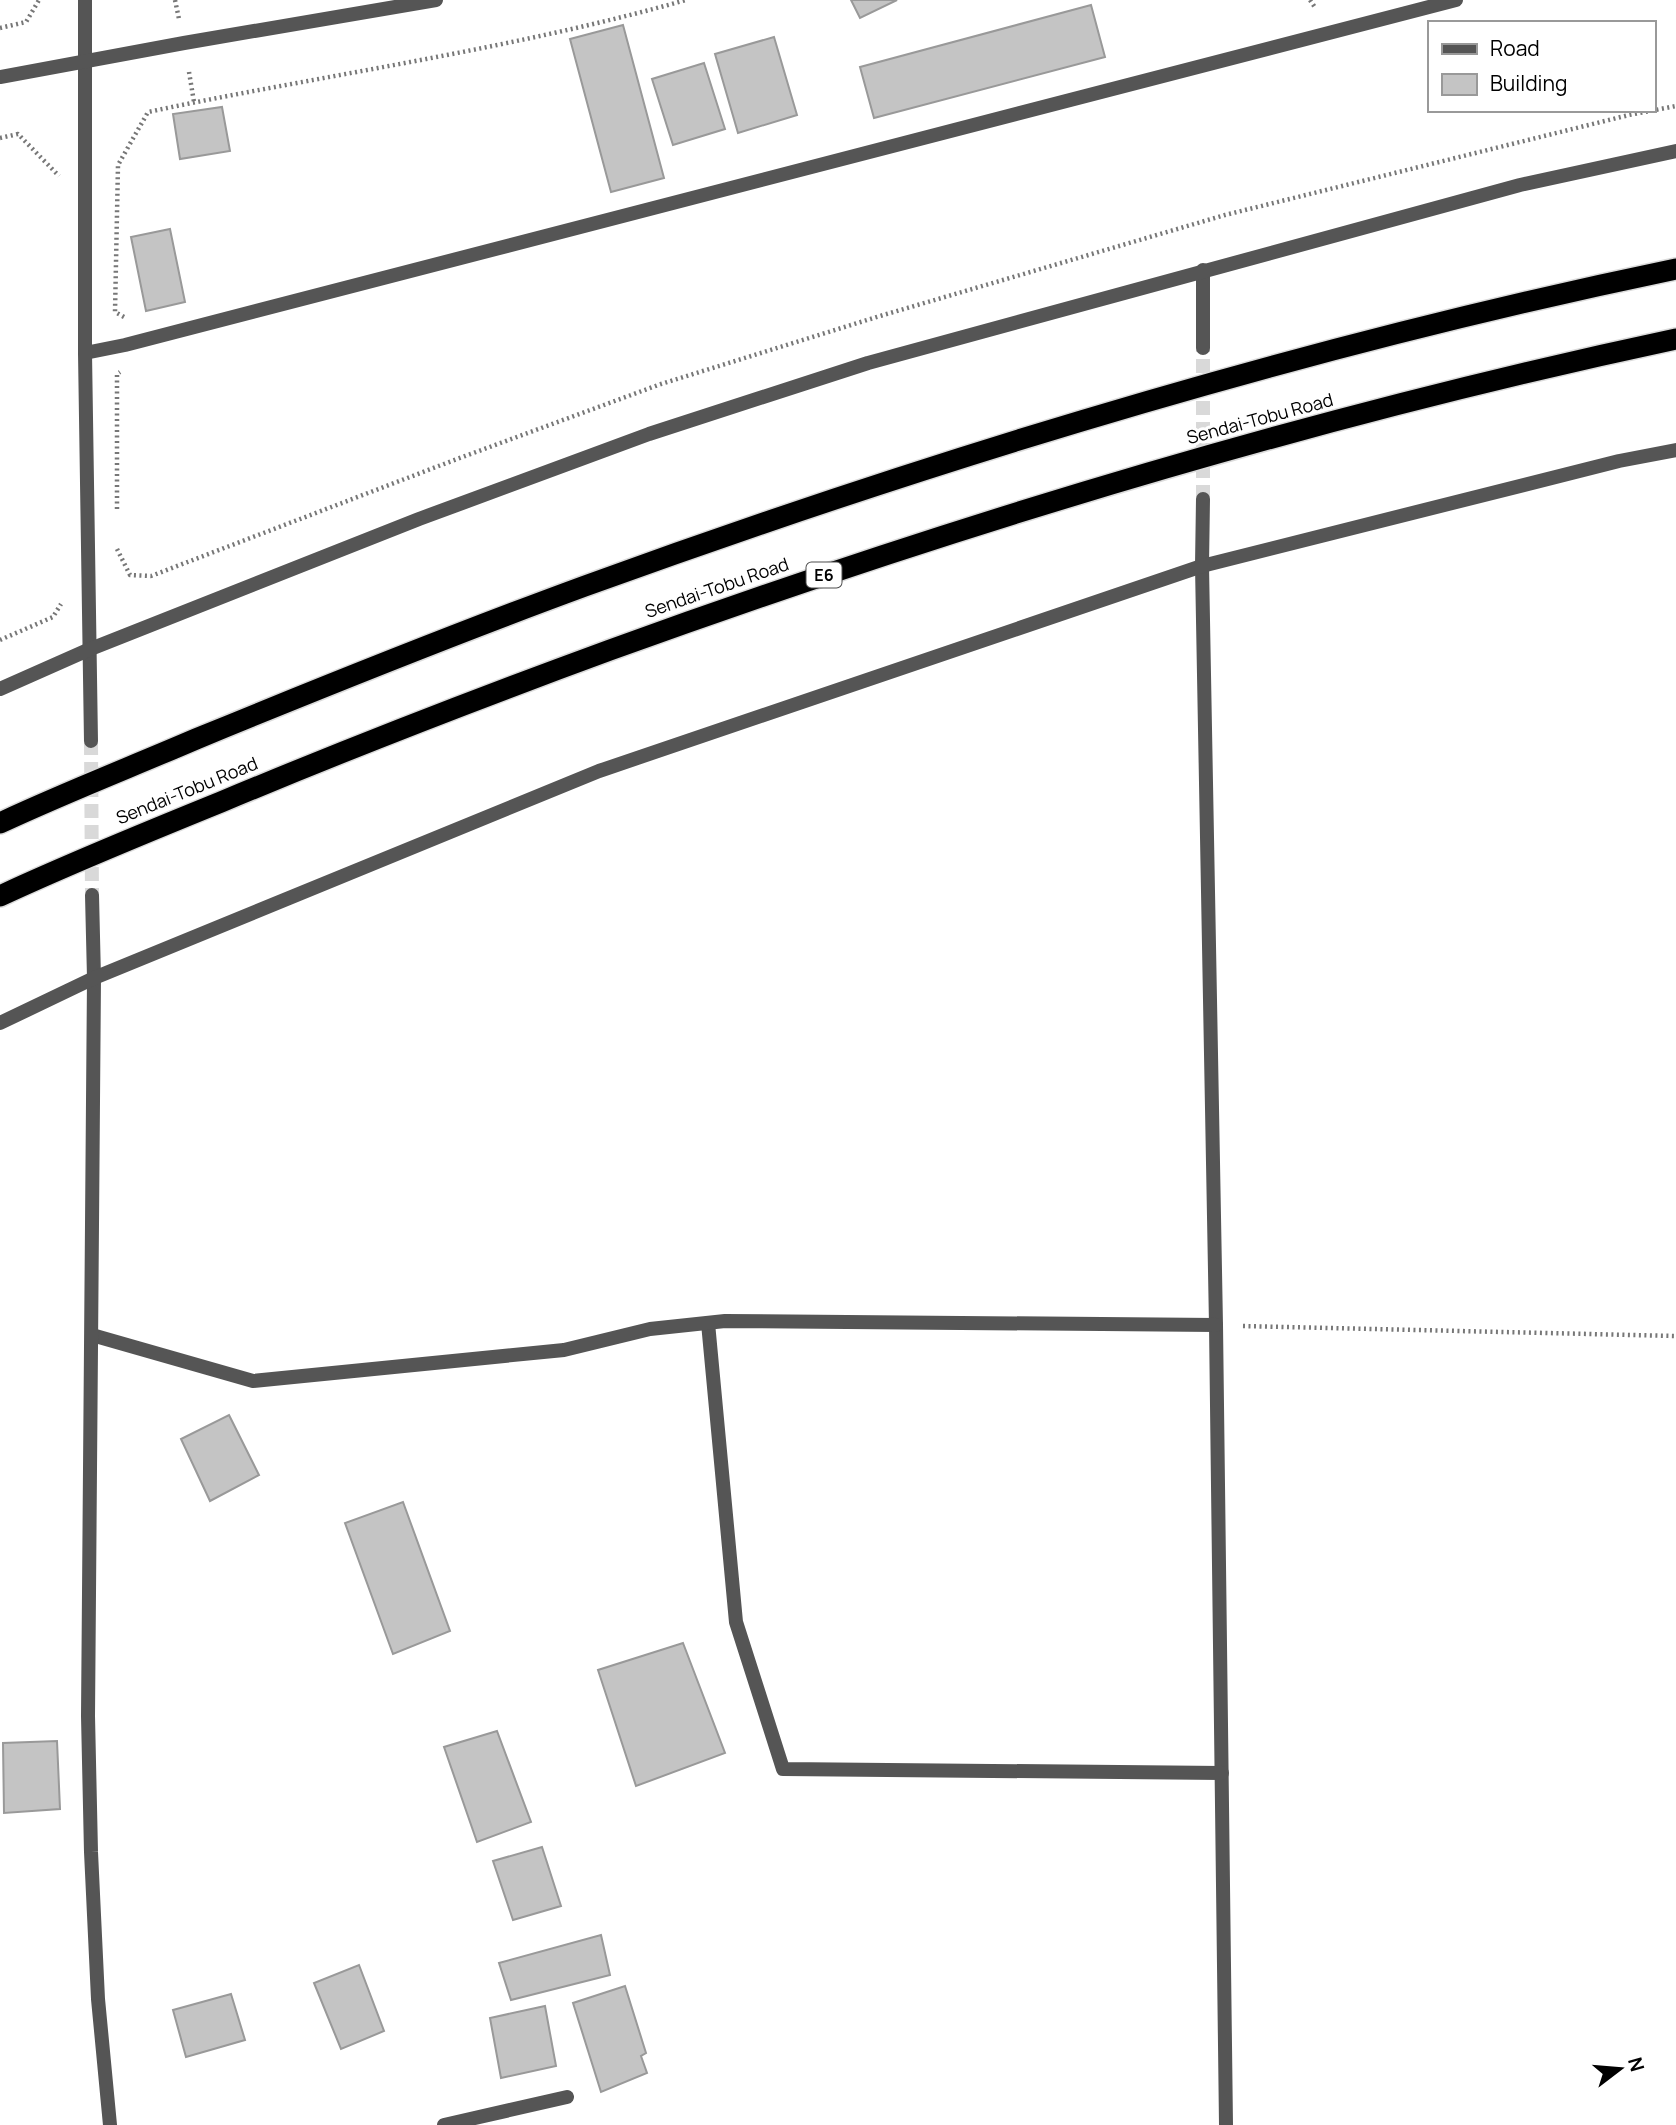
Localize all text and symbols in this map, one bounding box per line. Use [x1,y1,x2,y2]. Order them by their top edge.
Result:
legend [1428,21,1655,112]
text: Road [1490,34,1540,62]
text: Building [1490,69,1567,97]
street label: Sendai-Tobu Road [1184,387,1336,449]
street label: Sendai-Tobu Road [642,551,792,623]
road number: E6 [806,562,842,588]
street label: Sendai-Tobu Road [112,751,261,829]
north arrow [1585,2034,1655,2104]
text: N [1622,2054,1651,2074]

